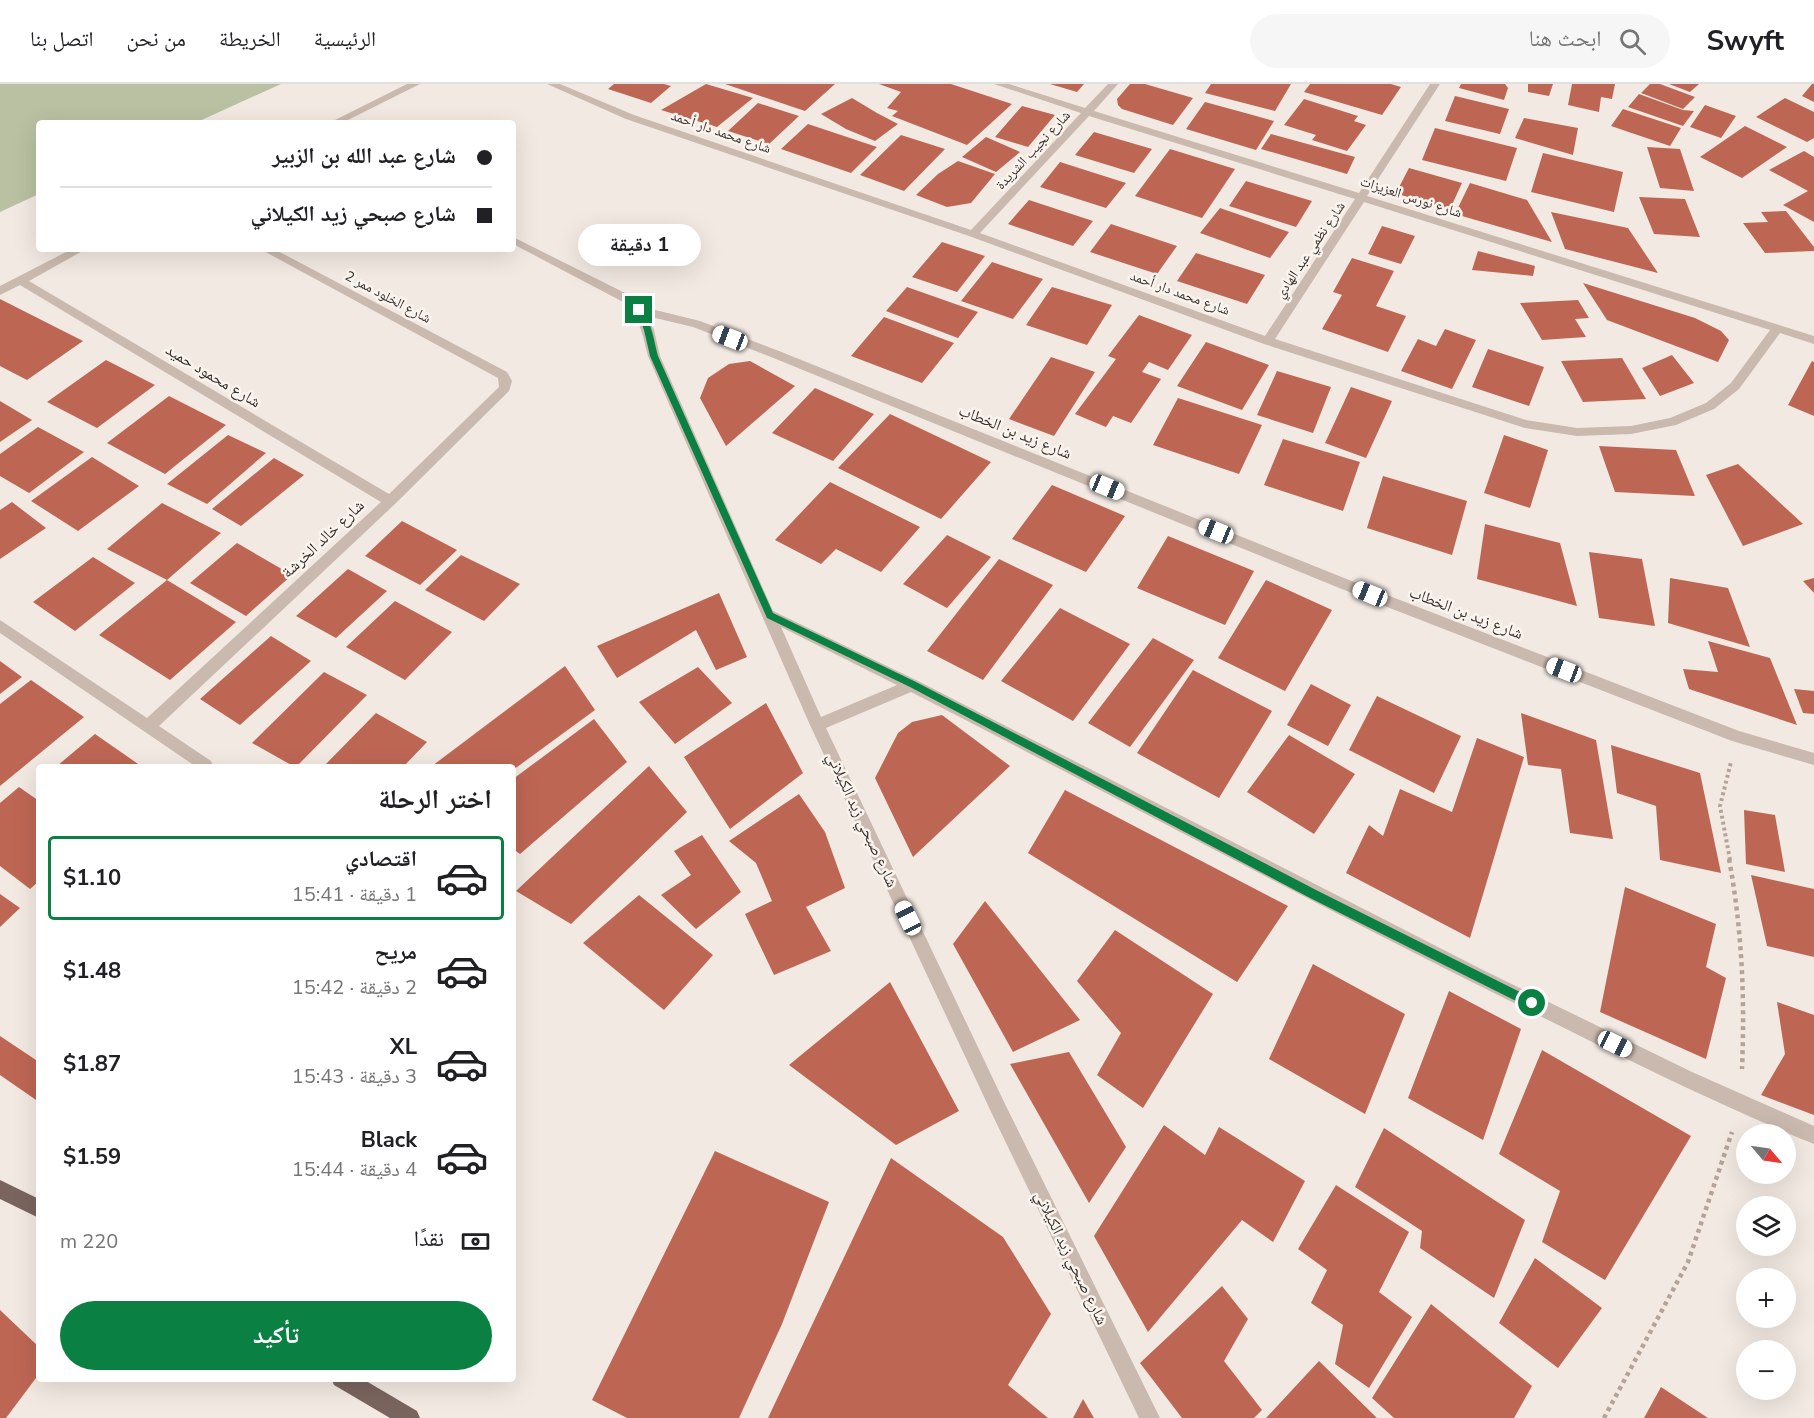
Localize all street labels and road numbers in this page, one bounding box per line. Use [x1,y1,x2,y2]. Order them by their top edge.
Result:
street label: شارع محمد دار أحمد [668,106,774,158]
street label: شارع نجيب الشريدة [991,106,1075,194]
street label: شارع نورس العزيزات [1358,172,1464,222]
street label: شارع نظمي عبد الهادي [1271,198,1351,303]
street label: شارع الخلود ممر 2 [342,266,434,328]
street label: شارع محمد دار أحمد [1128,266,1232,320]
street label: شارع محمود حميد [161,339,265,413]
street label: شارع زيد بن الخطاب [955,399,1075,465]
street label: شارع خالد الخرشة [277,495,369,583]
street label: شارع زيد بن الخطاب [1406,581,1526,645]
street label: شارع صبحي زيد الكيلاني [820,749,903,891]
street label: شارع صبحي زيد الكيلاني [1028,1187,1113,1329]

